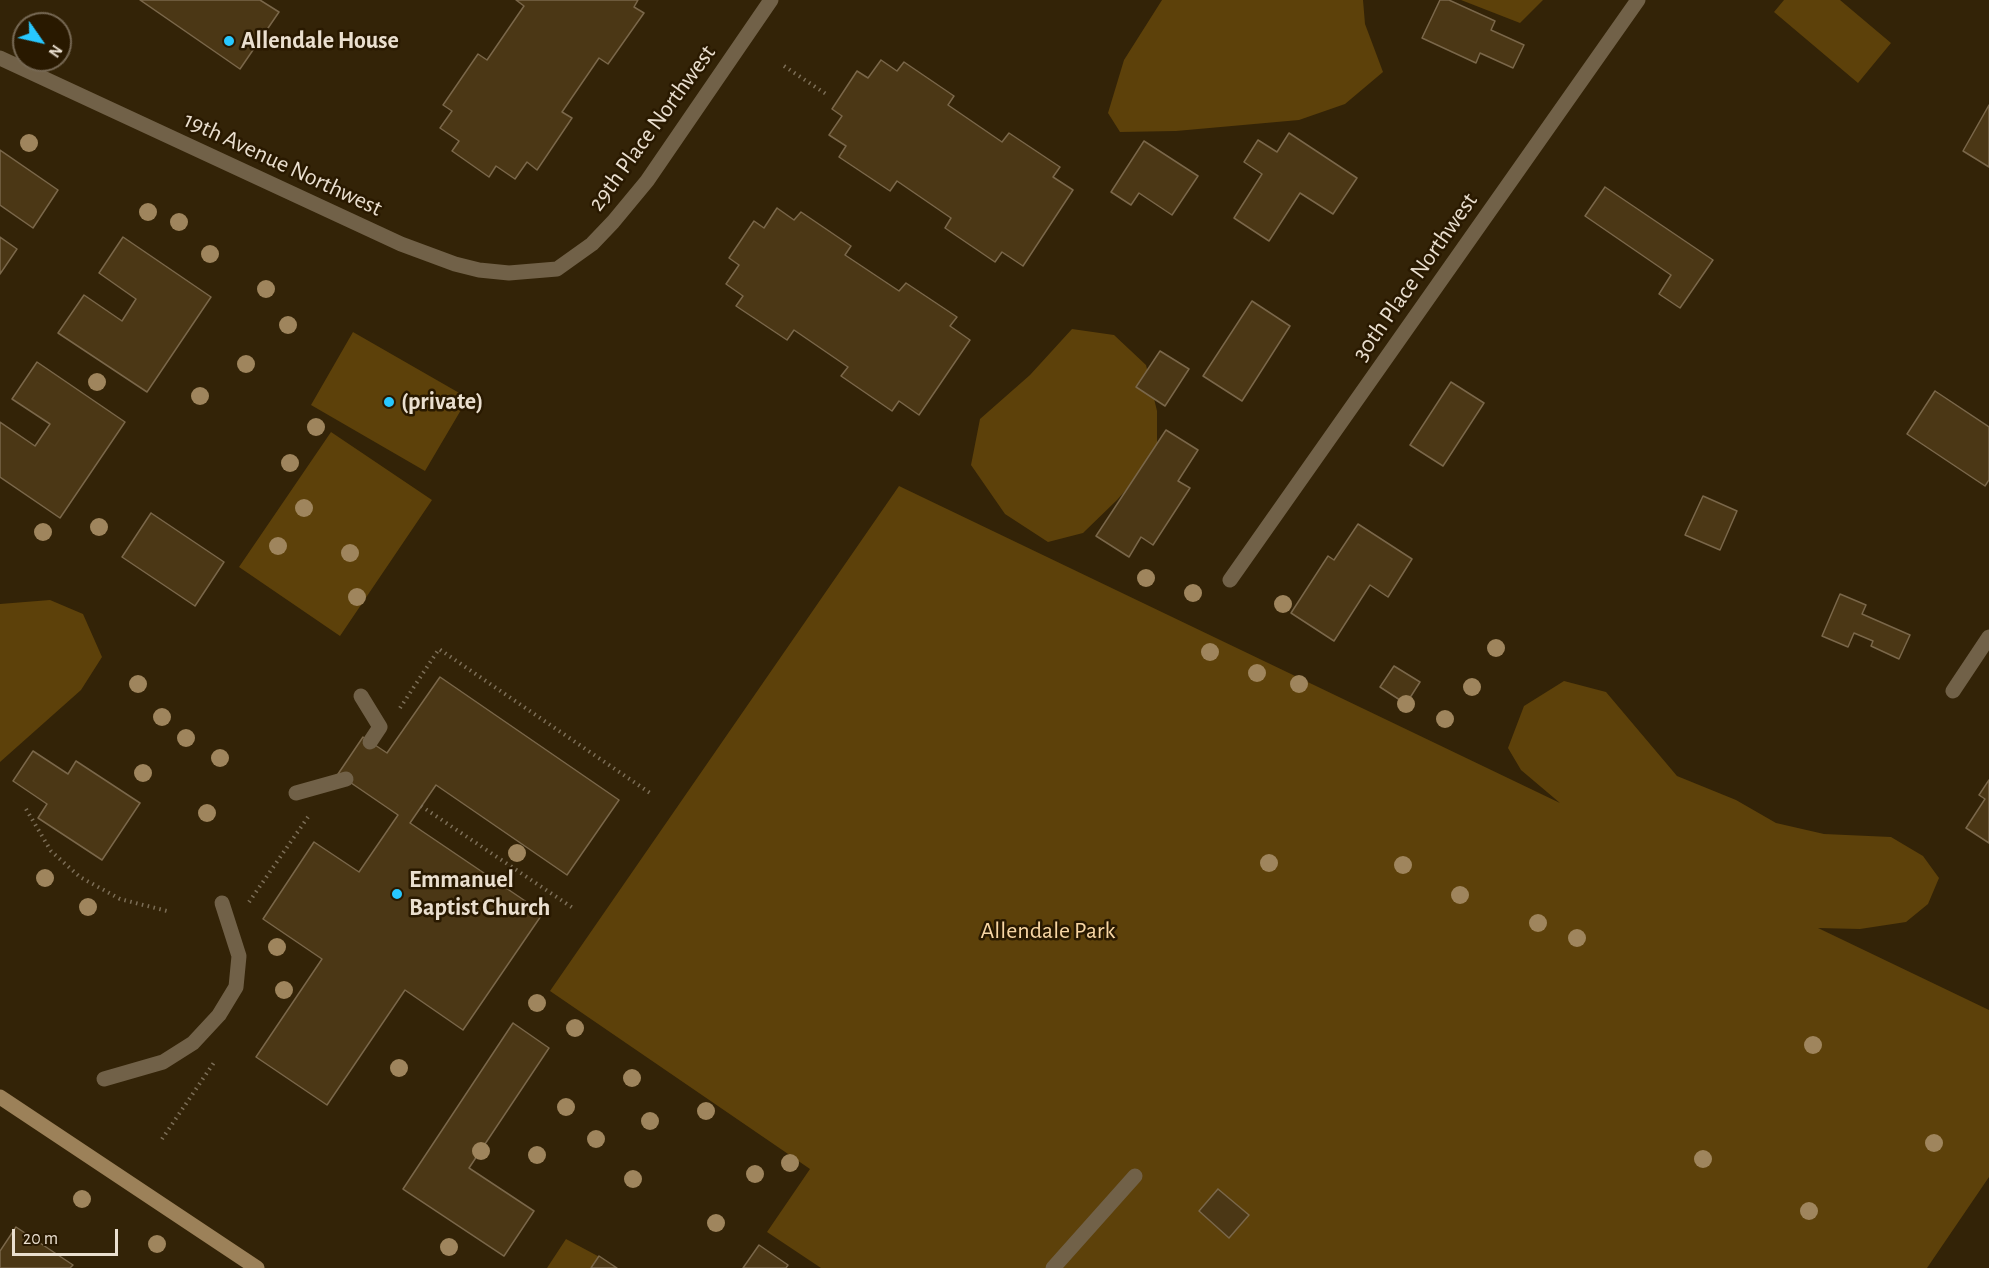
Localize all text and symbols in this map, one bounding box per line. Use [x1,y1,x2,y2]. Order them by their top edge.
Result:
north arrow [12,12,72,72]
place label: Allendale House [241,27,399,55]
marker: Allendale House [222,34,236,48]
street label: 29th Place Northwest [582,39,722,217]
text: N [46,42,65,60]
street label: 19th Avenue Northwest [179,105,387,223]
street label: 30th Place Northwest [1346,187,1484,367]
place label: (private) [401,388,483,416]
marker: (private) [382,395,396,409]
place label: Emmanuel Baptist Church [409,866,550,922]
marker: Emmanuel Baptist Church [390,887,404,901]
park label: Allendale Park [980,917,1116,945]
scale bar [15,1217,122,1255]
text: 20 m [23,1230,58,1248]

